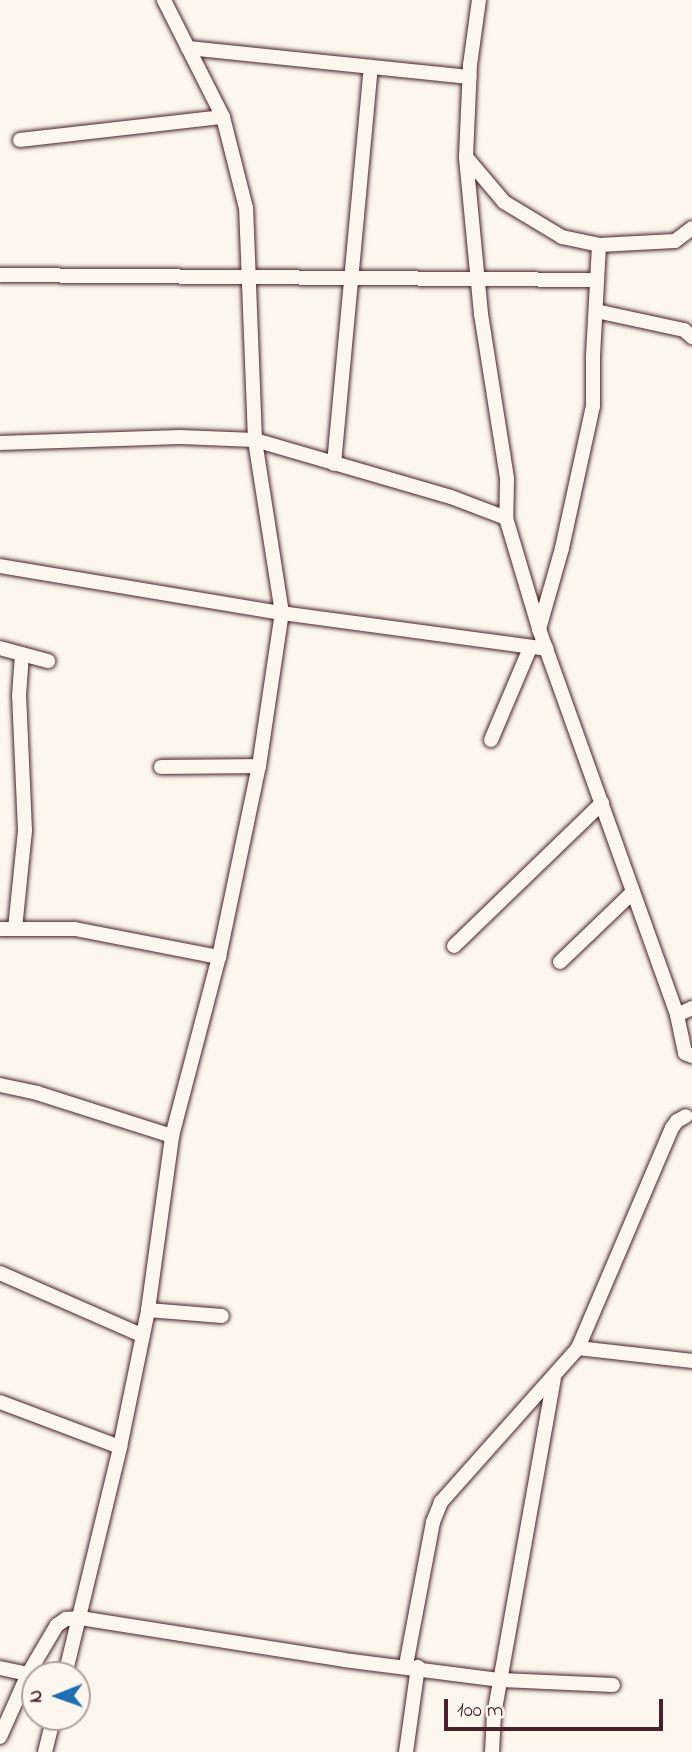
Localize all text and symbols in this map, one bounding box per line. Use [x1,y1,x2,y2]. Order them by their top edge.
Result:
north arrow [21,1661,91,1731]
scale bar [447,1686,666,1730]
text: N [23,1690,50,1703]
text: 100 m [457,1696,503,1726]

